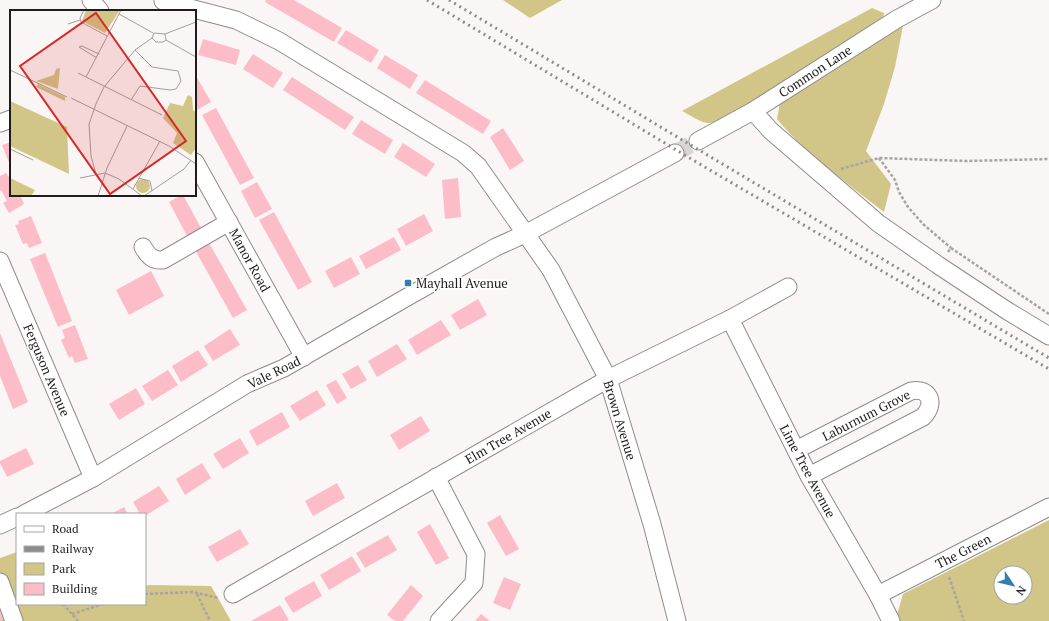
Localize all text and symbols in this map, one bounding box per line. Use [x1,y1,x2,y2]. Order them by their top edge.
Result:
inset map [10,10,196,196]
street label: Common Lane [775,41,855,101]
street label: Manor Road [225,225,275,295]
place label: Mayhall Avenue [416,274,508,292]
marker: Mayhall Avenue [403,278,413,288]
street label: Ferguson Avenue [19,321,75,419]
street label: Vale Road [244,351,304,393]
street label: Brown Avenue [599,378,641,462]
street label: Laburnum Grove [819,385,913,445]
street label: Elm Tree Avenue [461,404,555,468]
street label: Lime Tree Avenue [776,421,840,521]
legend [16,513,146,605]
text: Road [52,521,79,536]
street label: The Green [932,529,994,573]
text: Railway [52,541,95,556]
text: Park [52,561,77,576]
north arrow [993,565,1033,605]
text: Building [52,581,98,596]
text: N [1013,583,1029,599]

